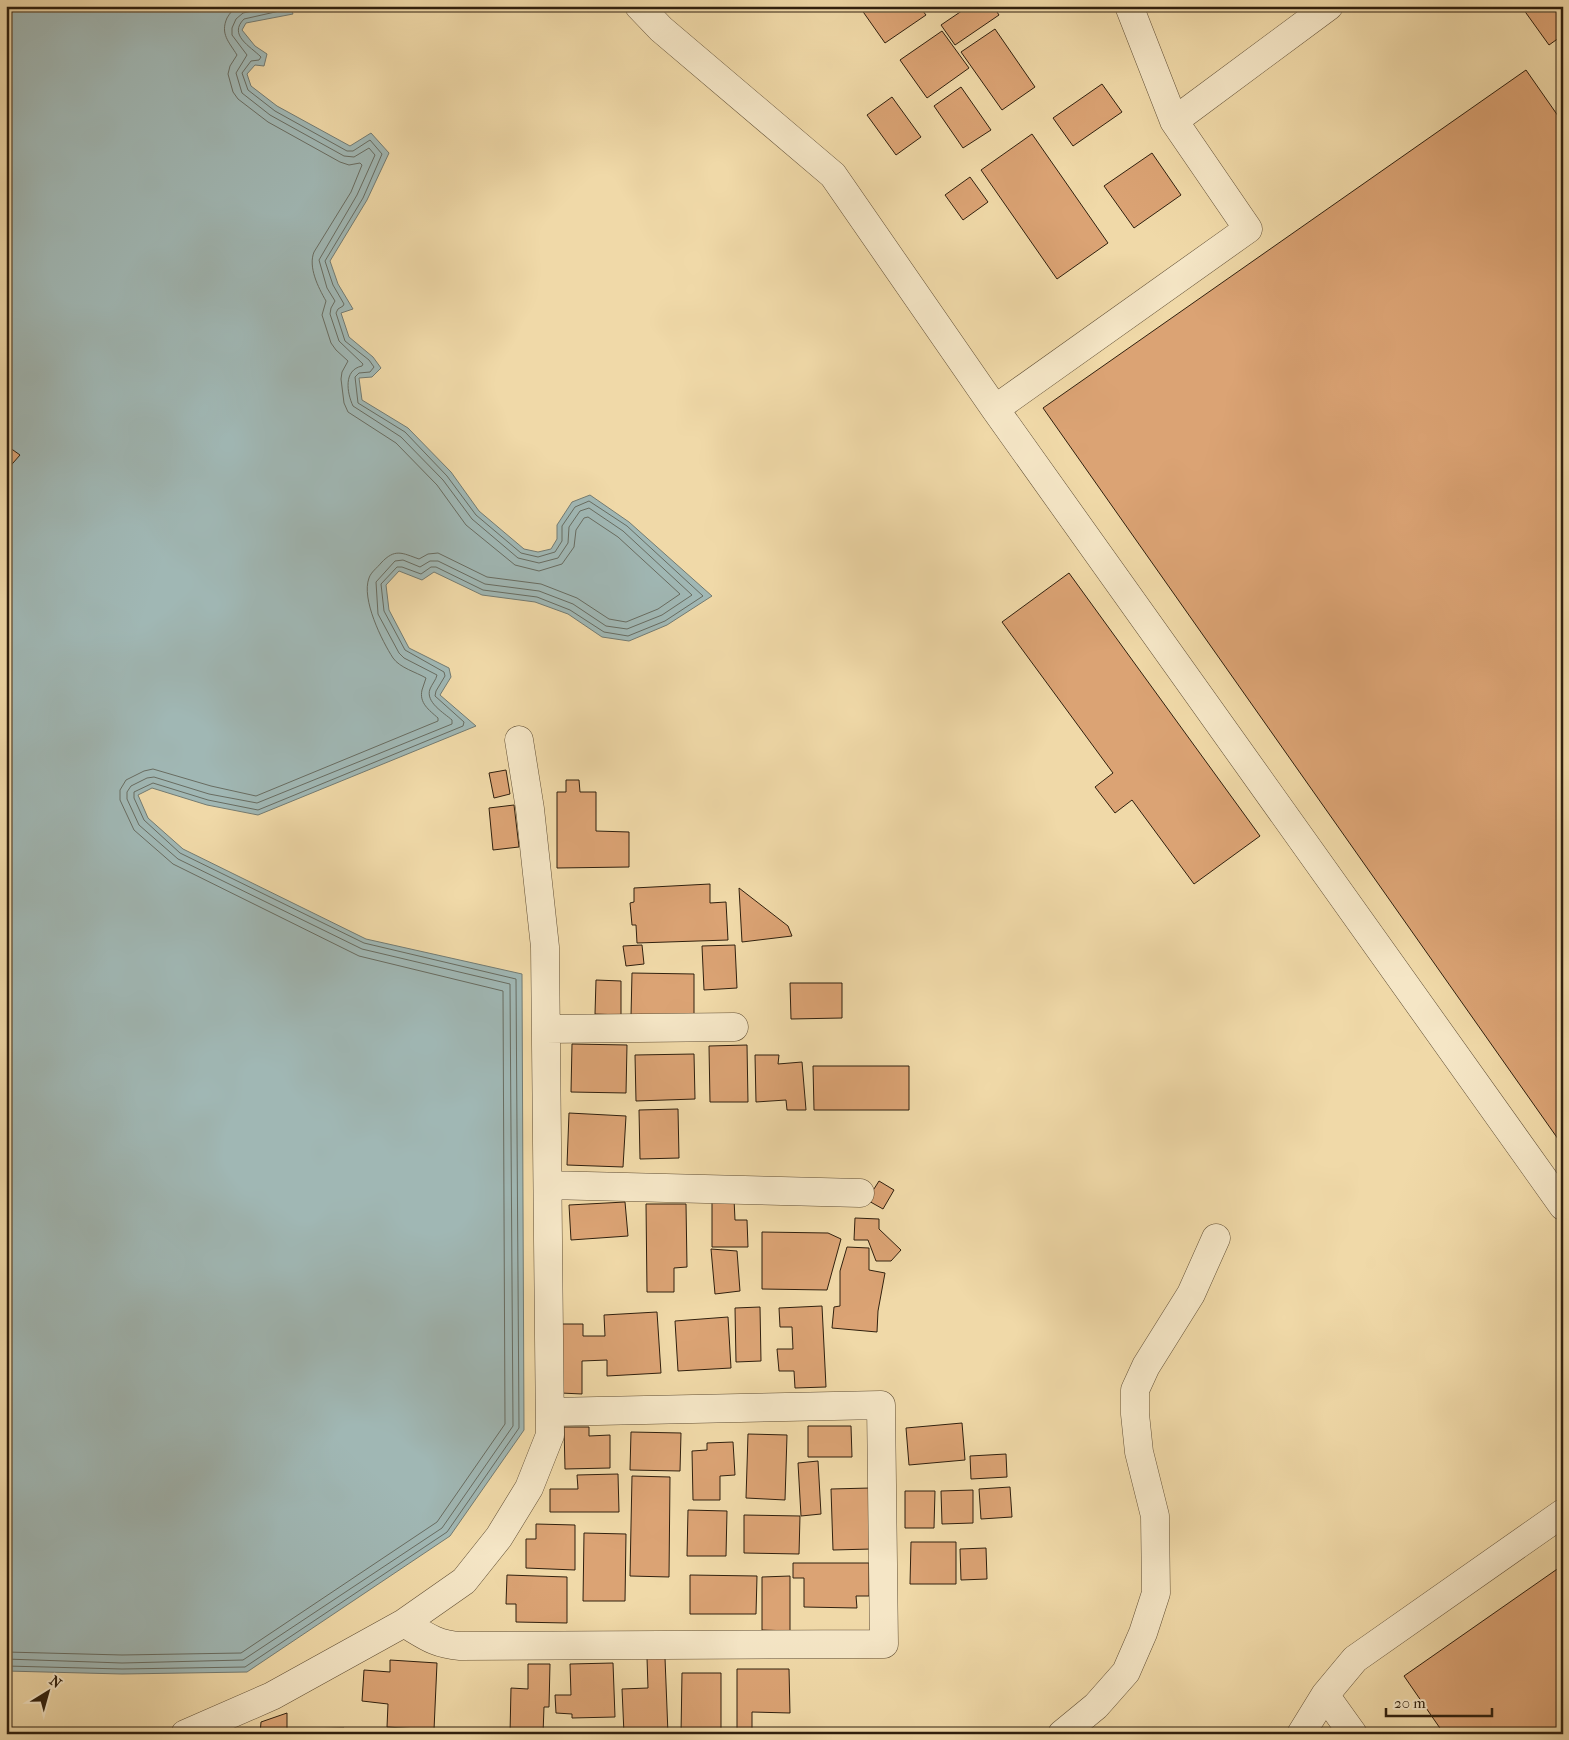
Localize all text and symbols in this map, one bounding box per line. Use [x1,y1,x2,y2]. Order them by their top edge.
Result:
north arrow [22,1668,72,1718]
text: N [46,1672,65,1692]
scale bar [1386,1685,1493,1717]
text: 20 m [1394,1694,1426,1712]

